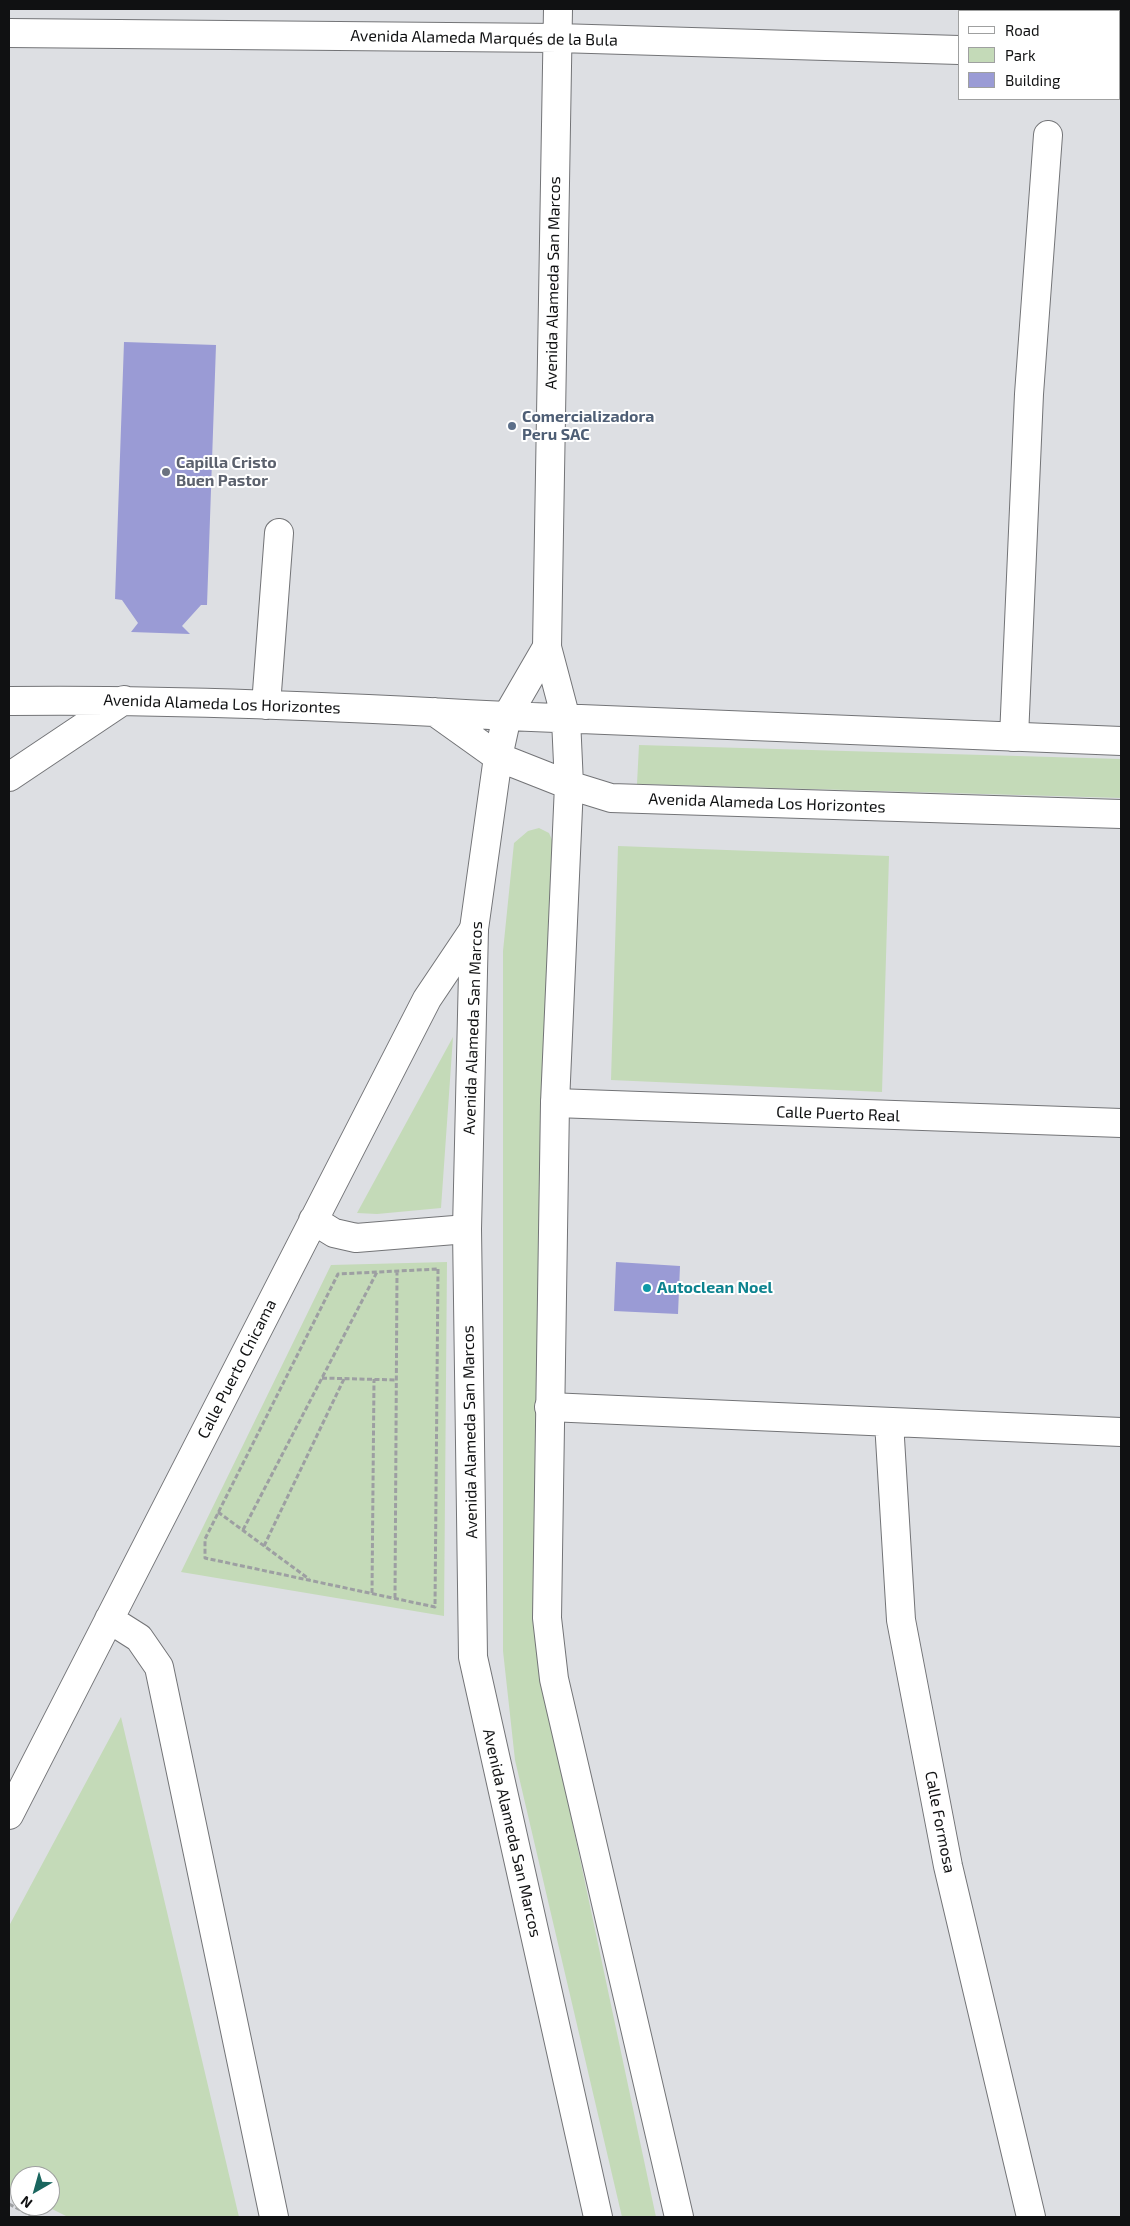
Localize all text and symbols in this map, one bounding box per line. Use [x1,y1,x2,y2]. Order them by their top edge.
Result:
legend [958,10,1120,100]
text: Road [1005,21,1040,39]
street label: Avenida Alameda Marqués de la Bula [350,26,618,50]
text: Park [1005,46,1036,64]
text: Building [1005,71,1060,89]
street label: Avenida Alameda San Marcos [542,176,564,390]
place label: Comercializadora Peru SAC [522,407,654,445]
marker: Comercializadora Peru SAC [506,420,518,432]
place label: Capilla Cristo Buen Pastor [176,453,277,491]
marker: Capilla Cristo Buen Pastor [160,466,172,478]
street label: Avenida Alameda Los Horizontes [103,690,341,718]
street label: Avenida Alameda Los Horizontes [648,789,886,817]
street label: Avenida Alameda San Marcos [460,921,486,1135]
street label: Calle Puerto Real [776,1102,900,1126]
place label: Autoclean Noel [657,1278,773,1298]
marker: Autoclean Noel [641,1282,653,1294]
street label: Calle Puerto Chicama [194,1296,280,1442]
street label: Avenida Alameda San Marcos [459,1325,481,1539]
street label: Avenida Alameda San Marcos [479,1727,545,1939]
street label: Calle Formosa [921,1769,959,1875]
north arrow [10,2166,60,2216]
text: N [17,2193,35,2212]

